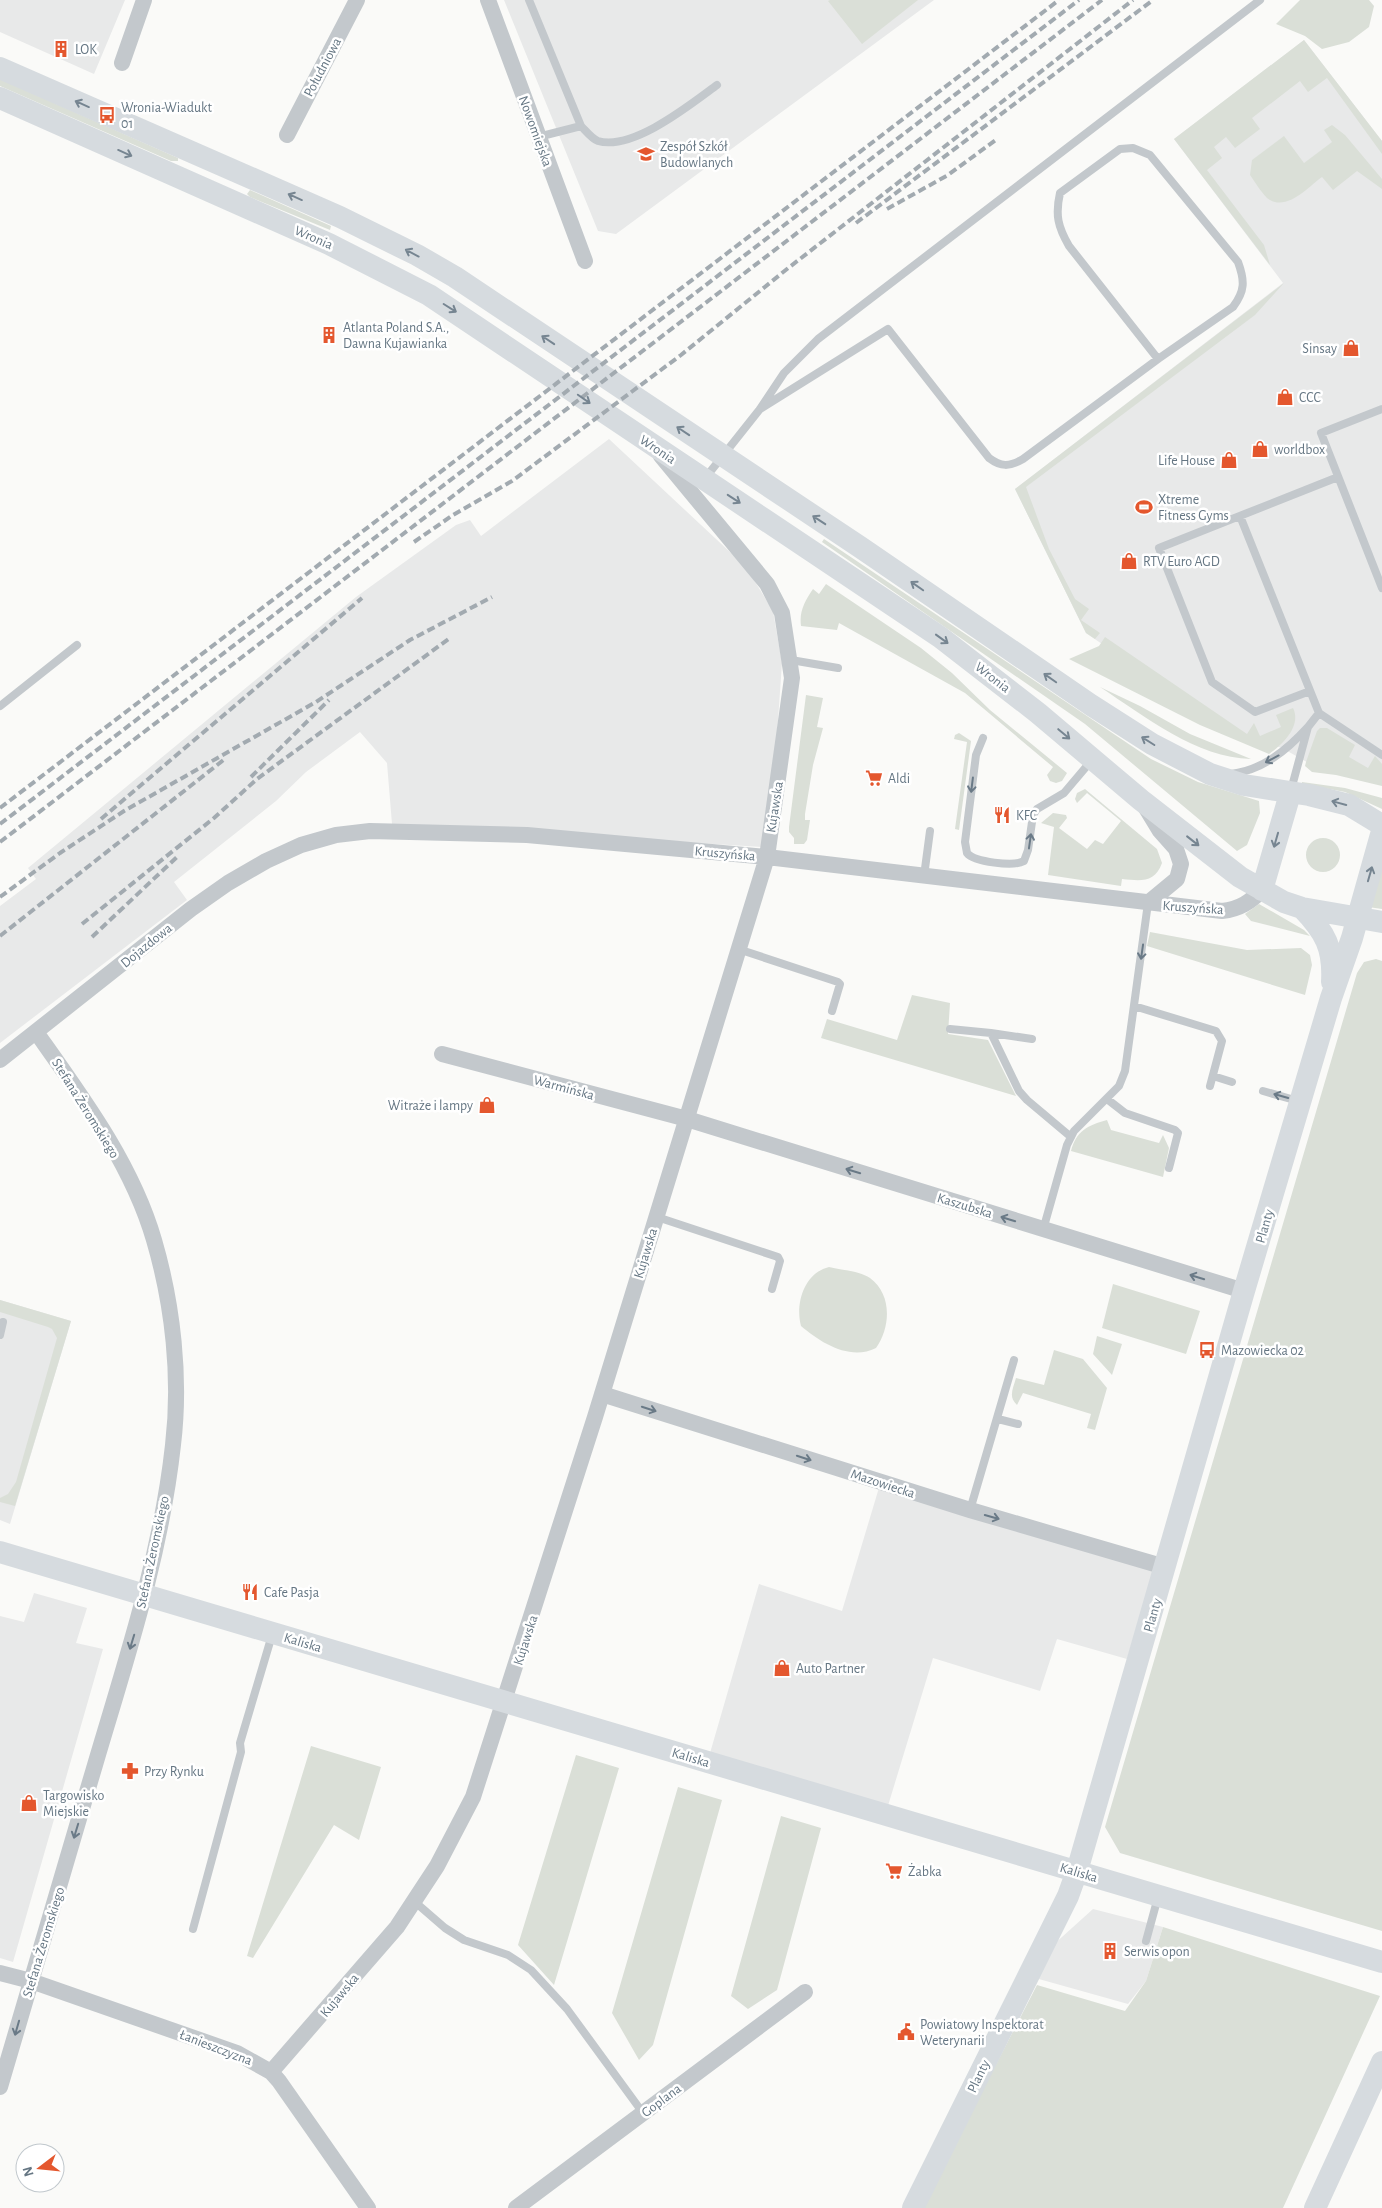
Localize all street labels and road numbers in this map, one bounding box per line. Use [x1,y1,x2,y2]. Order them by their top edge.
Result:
street label: Południowa [302,35,344,99]
street label: Nowomiejska [516,94,555,169]
street label: Wronia [292,223,335,253]
street label: Wronia [637,433,678,467]
street label: Wronia [972,660,1013,696]
street label: Kujawska [764,780,786,834]
street label: Kruszyńska [694,844,756,864]
street label: Kruszyńska [1162,899,1224,917]
street label: Dojazdowa [118,921,175,970]
street label: Stefana Żeromskiego [49,1055,124,1161]
street label: Warmińska [532,1073,596,1103]
street label: Kaszubska [935,1191,995,1221]
street label: Planty [1253,1208,1276,1245]
street label: Kujawska [632,1226,660,1280]
street label: Mazowiecka [849,1467,917,1501]
street label: Stefana Żeromskiego [131,1494,172,1610]
street label: Planty [1141,1597,1164,1634]
street label: Kujawska [511,1613,541,1667]
street label: Kaliska [282,1631,324,1655]
street label: Kaliska [670,1746,712,1770]
street label: Kaliska [1058,1861,1100,1885]
street label: Stefana Żeromskiego [18,1884,67,1999]
street label: Kujawska [318,1971,362,2020]
street label: Łanieszczyzna [177,2028,254,2068]
street label: Planty [965,2058,993,2095]
street label: Goplana [639,2081,684,2120]

